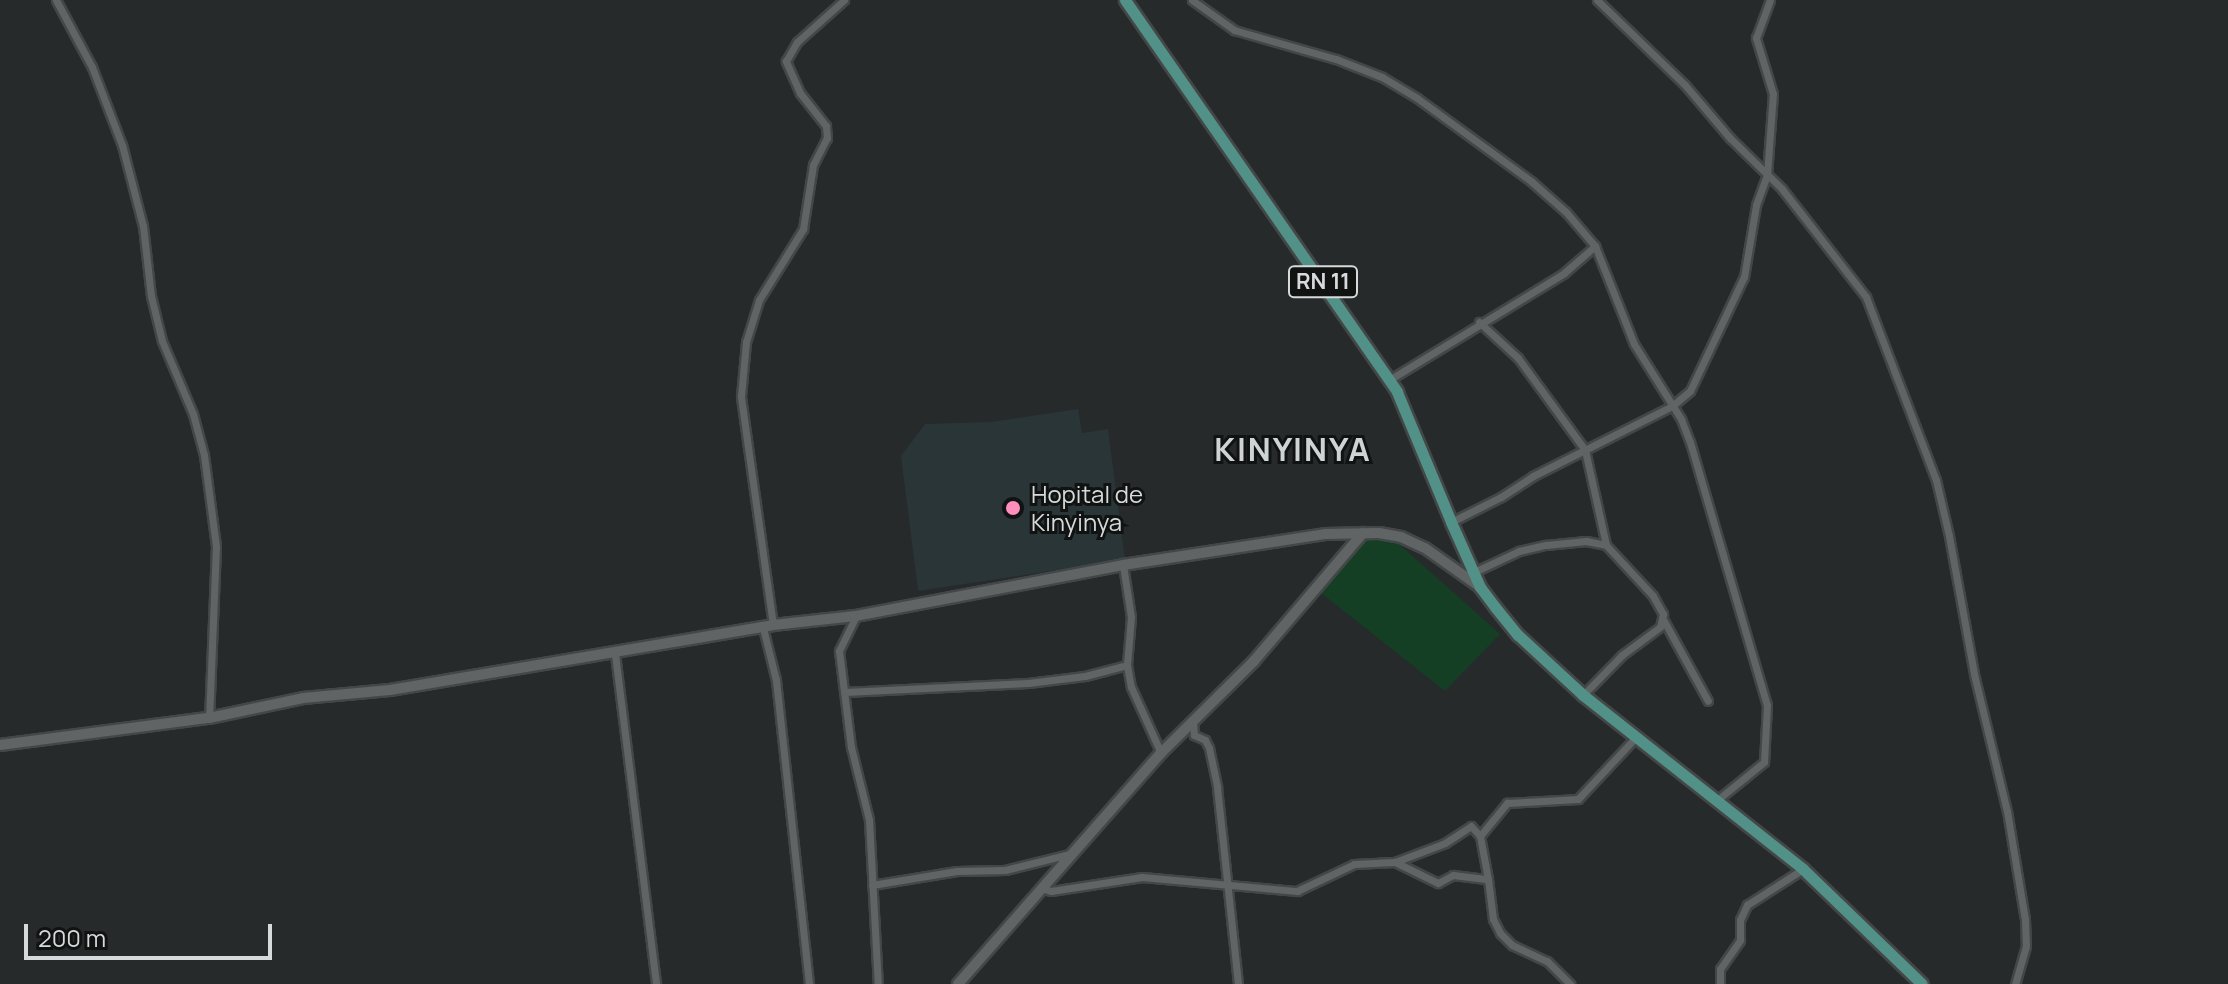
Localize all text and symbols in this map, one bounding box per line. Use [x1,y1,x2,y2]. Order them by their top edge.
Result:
road number: RN 11 [1287,264,1359,300]
district label: KINYINYA [1214,430,1372,468]
place label: Hopital de Kinyinya [1031,480,1143,536]
marker: Hopital de Kinyinya [1002,497,1024,519]
scale bar [28,908,276,958]
text: 200 m [38,921,106,954]

